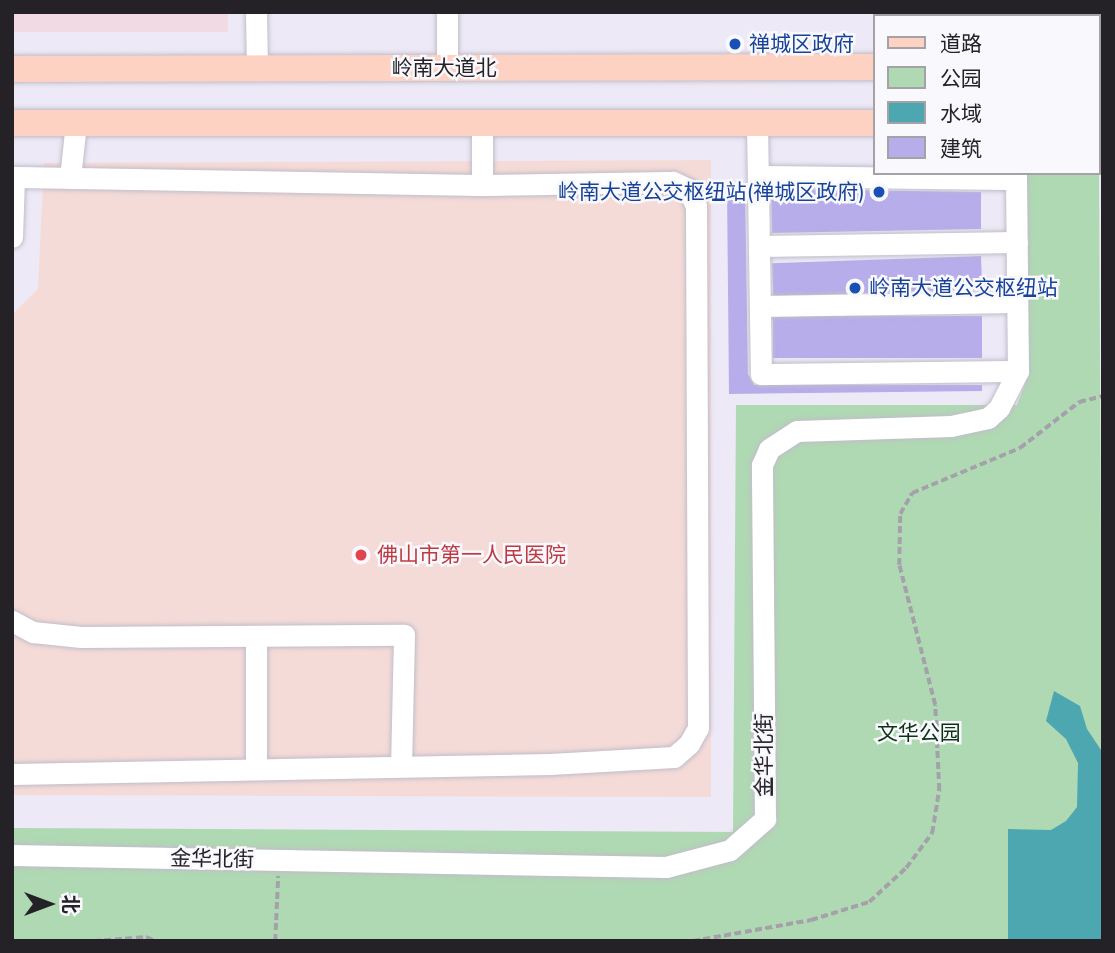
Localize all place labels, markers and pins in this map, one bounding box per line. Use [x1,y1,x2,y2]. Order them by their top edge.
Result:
place label: 禅城区政府 [749,31,854,57]
marker: 禅城区政府 [727,36,743,52]
place label: 岭南大道公交枢纽站(禅城区政府) [558,179,865,205]
marker: 岭南大道公交枢纽站(禅城区政府) [871,184,887,200]
place label: 岭南大道公交枢纽站 [869,275,1058,301]
marker: 岭南大道公交枢纽站 [847,280,863,296]
place label: 佛山市第一人民医院 [377,542,566,568]
marker: 佛山市第一人民医院 [351,545,371,565]

